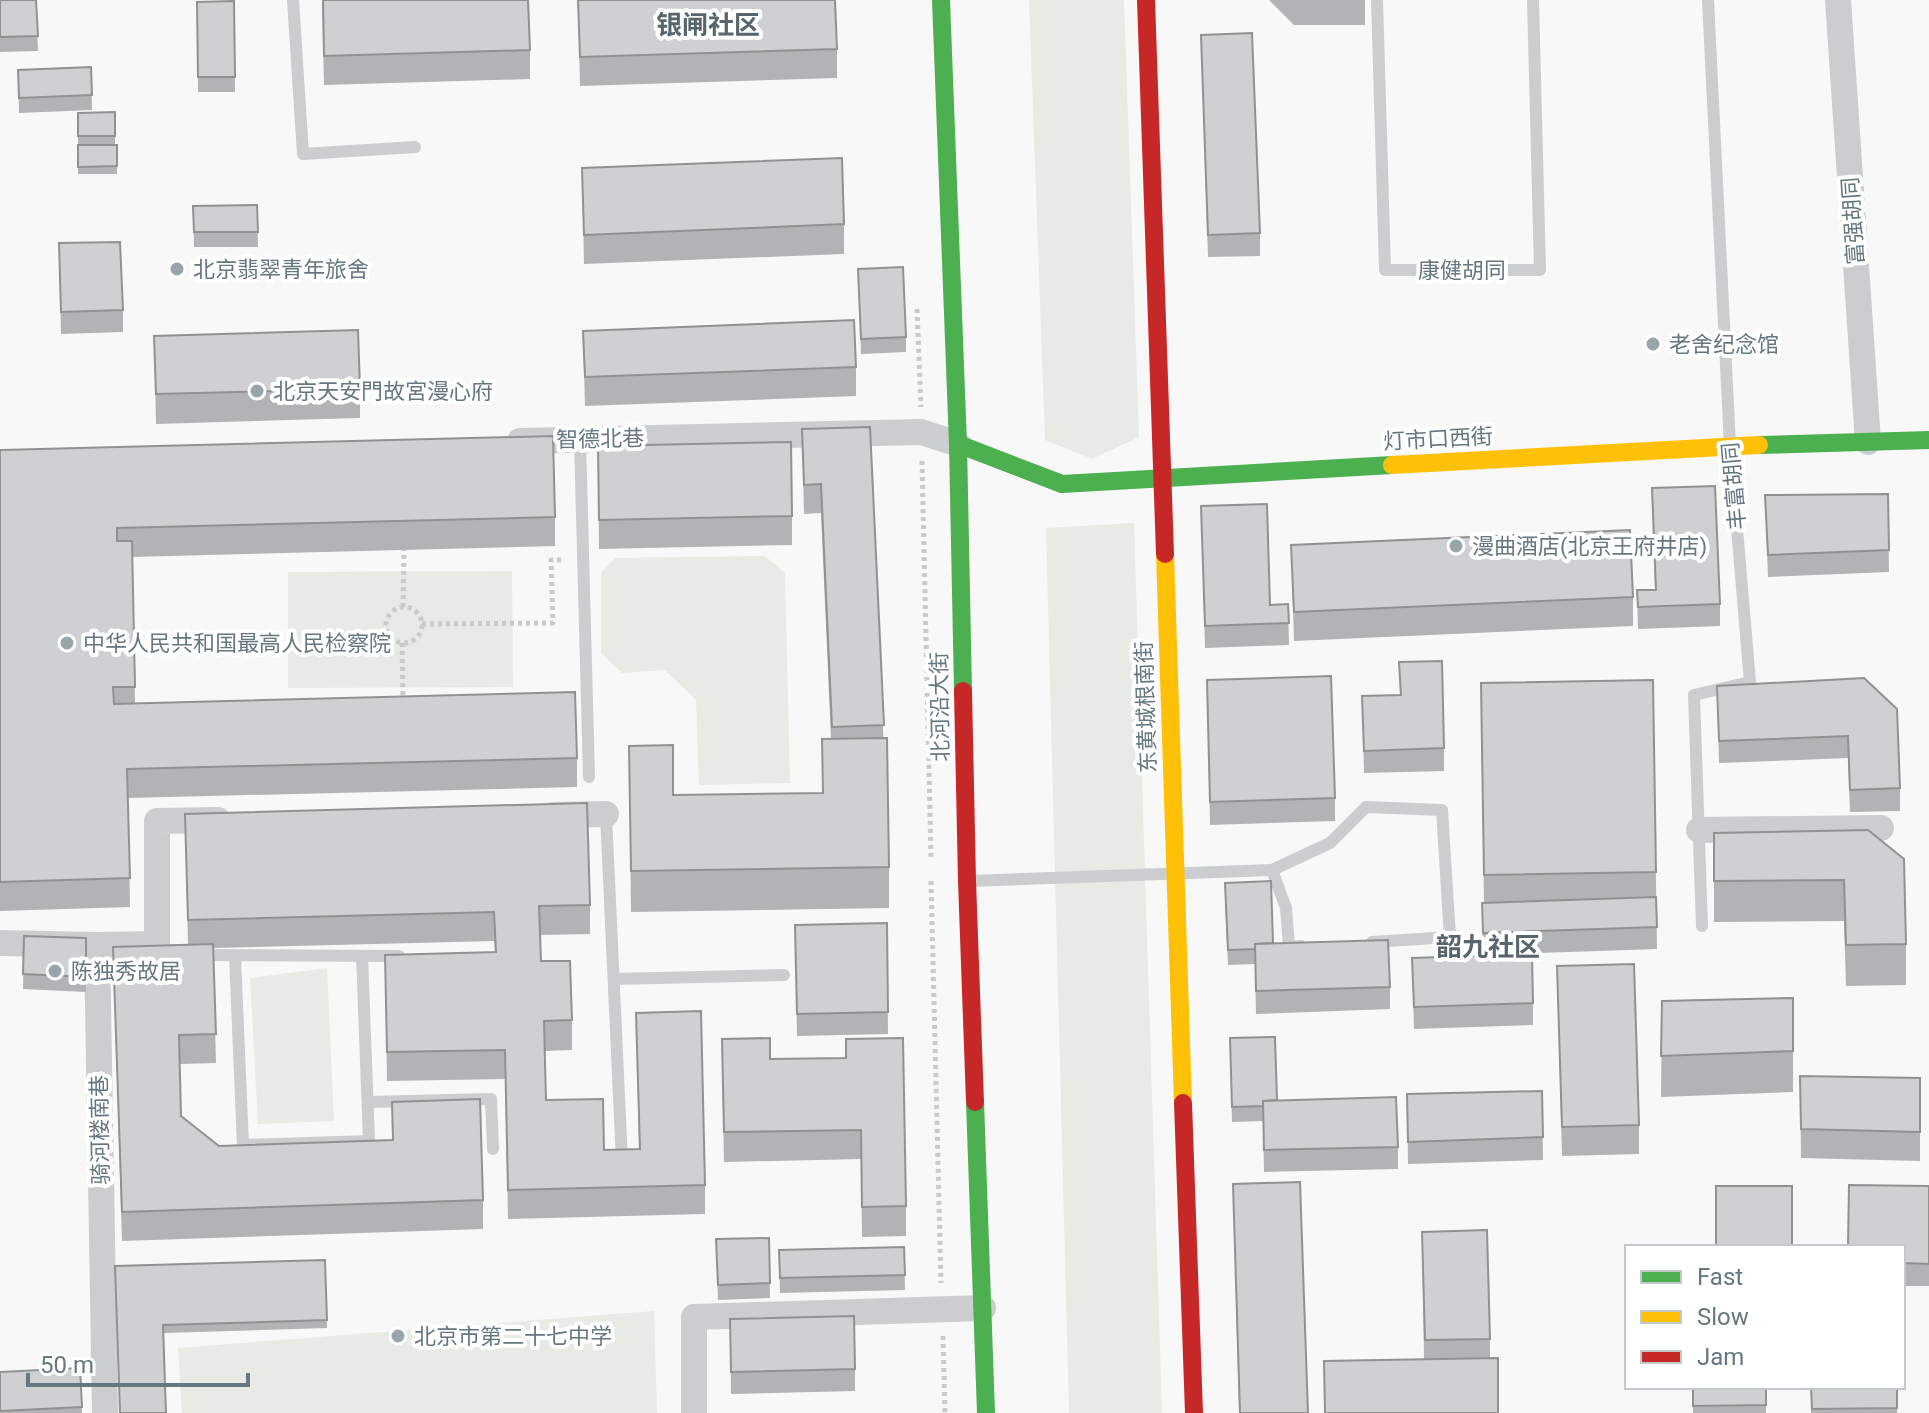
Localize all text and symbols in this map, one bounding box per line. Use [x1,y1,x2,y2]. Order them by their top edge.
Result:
district label: 银闸社区 [656,10,760,40]
street label: 富强胡同 [1837,176,1869,266]
place label: 北京翡翠青年旅舍 [193,257,369,282]
street label: 康健胡同 [1418,258,1506,283]
marker: 北京翡翠青年旅舍 [168,260,186,278]
place label: 老舍纪念馆 [1669,332,1779,357]
marker: 老舍纪念馆 [1644,335,1662,353]
place label: 北京天安門故宮漫心府 [273,379,493,404]
marker: 北京天安門故宮漫心府 [248,382,266,400]
street label: 灯市口西街 [1382,424,1494,454]
street label: 智德北巷 [556,426,644,452]
street label: 丰富胡同 [1718,441,1750,531]
place label: 漫曲酒店(北京王府井店) [1472,534,1707,560]
marker: 漫曲酒店(北京王府井店) [1447,537,1465,555]
place label: 中华人民共和国最高人民检察院 [83,631,391,656]
marker: 中华人民共和国最高人民检察院 [58,634,76,652]
street label: 东黄城根南街 [1131,641,1161,773]
street label: 北河沿大街 [927,652,953,762]
district label: 韶九社区 [1436,932,1540,962]
place label: 陈独秀故居 [71,959,181,984]
marker: 陈独秀故居 [46,962,64,980]
street label: 骑河楼南巷 [87,1075,113,1185]
legend [1625,1245,1905,1389]
text: Fast [1697,1263,1743,1291]
text: Slow [1697,1303,1749,1331]
place label: 北京市第二十七中学 [414,1324,612,1349]
marker: 北京市第二十七中学 [389,1327,407,1345]
scale bar [28,1337,248,1387]
text: Jam [1697,1343,1744,1371]
text: 50 m [40,1351,94,1379]

